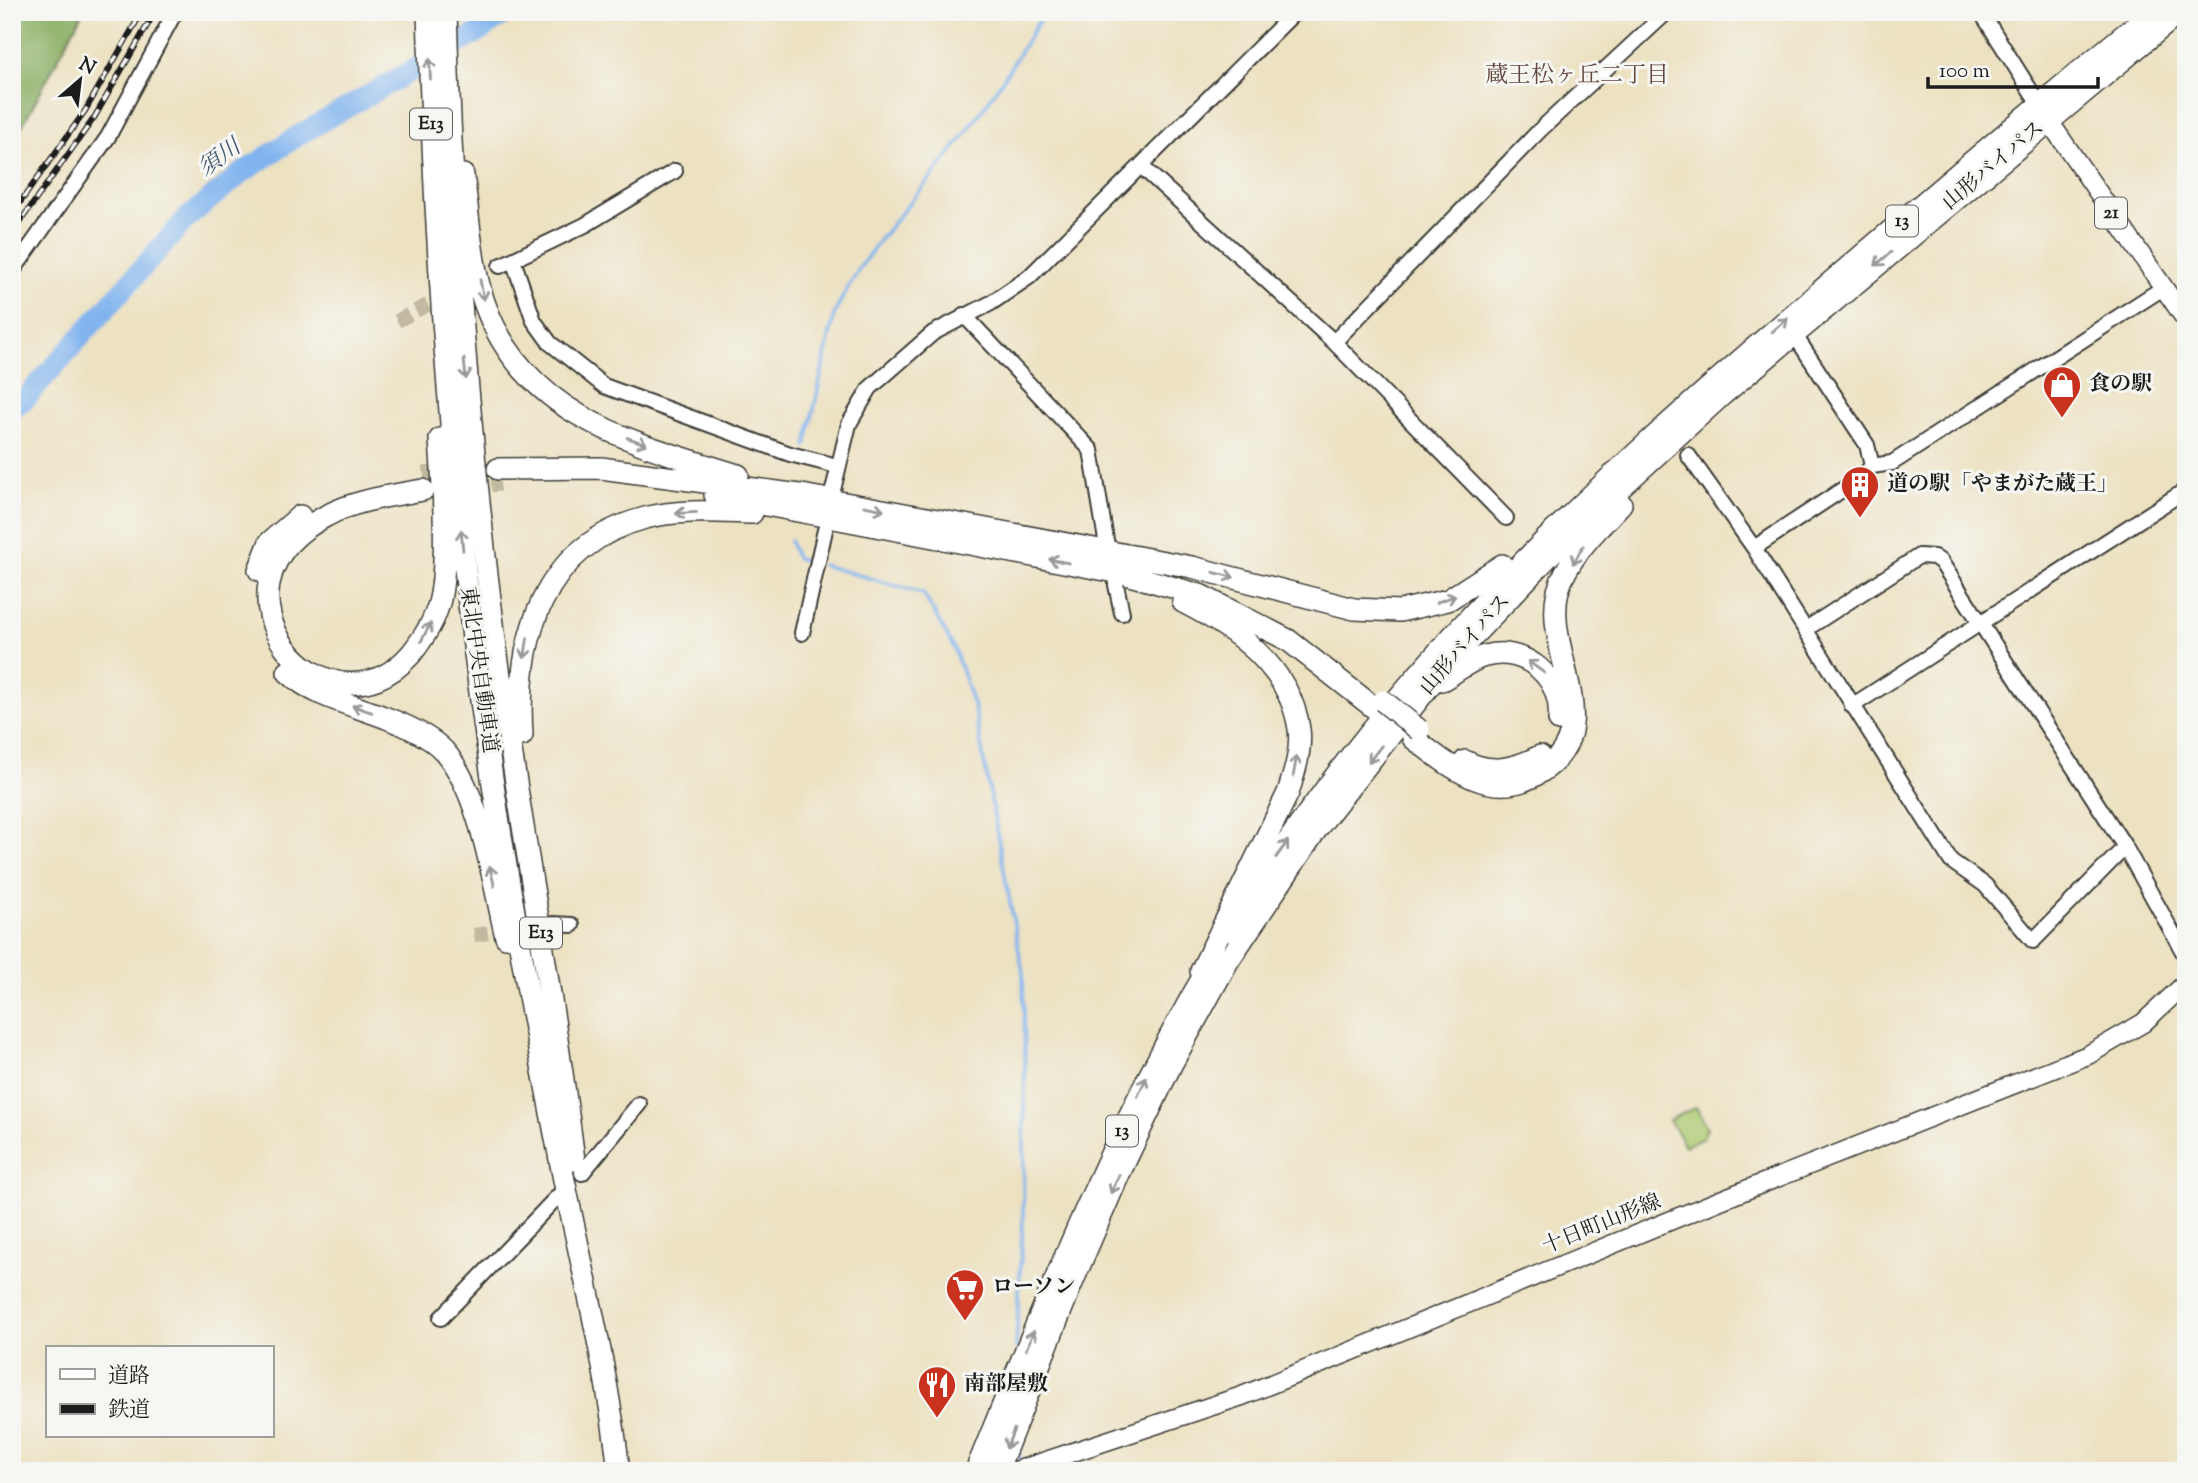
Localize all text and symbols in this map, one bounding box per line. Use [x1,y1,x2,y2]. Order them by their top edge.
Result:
north arrow [46,46,116,116]
scale bar [1928,46,2098,90]
text: N [74,52,100,83]
text: 100 m [1939,57,1990,87]
one-way arrow [423,58,436,81]
district label: 蔵王松ヶ丘二丁目 [1485,60,1669,93]
road number: E13 [410,108,452,140]
street label: 山形バイパス [1936,114,2052,218]
water label: 須川 [192,130,251,186]
road number: 21 [2095,197,2127,228]
road number: 13 [1886,206,1918,236]
one-way arrow [1874,251,1892,267]
one-way arrow [475,278,489,301]
one-way arrow [1771,317,1789,333]
one-way arrow [459,357,472,380]
shop icon: 食の駅 [2041,364,2083,419]
place label: 食の駅 [2089,370,2152,400]
one-way arrow [626,436,648,448]
building icon: 道の駅「やまがた蔵王」 [1839,464,1881,519]
place label: 道の駅「やまがた蔵王」 [1887,470,2118,500]
one-way arrow [862,502,885,515]
one-way arrow [675,507,698,520]
one-way arrow [455,529,468,551]
one-way arrow [1571,544,1585,564]
one-way arrow [1048,554,1071,567]
one-way arrow [1213,569,1235,582]
street label: 東北中央自動車道 [451,585,505,755]
street label: 山形バイパス [1413,588,1519,702]
one-way arrow [1434,592,1456,604]
one-way arrow [420,622,434,642]
one-way arrow [519,636,532,659]
one-way arrow [1527,660,1546,674]
one-way arrow [352,702,374,714]
one-way arrow [1368,745,1383,763]
one-way arrow [1289,755,1302,777]
one-way arrow [1275,840,1289,859]
one-way arrow [484,865,498,888]
road number: E13 [520,917,562,948]
one-way arrow [1136,1077,1150,1098]
road number: 13 [1106,1116,1138,1147]
one-way arrow [1108,1172,1121,1194]
street label: 十日町山形線 [1538,1187,1666,1263]
supermarket icon: ローソン [944,1267,986,1322]
place label: ローソン [992,1273,1075,1303]
one-way arrow [1024,1329,1037,1351]
legend [46,1346,273,1438]
text: 道路 [108,1362,150,1392]
restaurant icon: 南部屋敷 [916,1364,958,1419]
place label: 南部屋敷 [964,1370,1048,1400]
text: 鉄道 [108,1396,150,1426]
one-way arrow [1002,1428,1015,1450]

